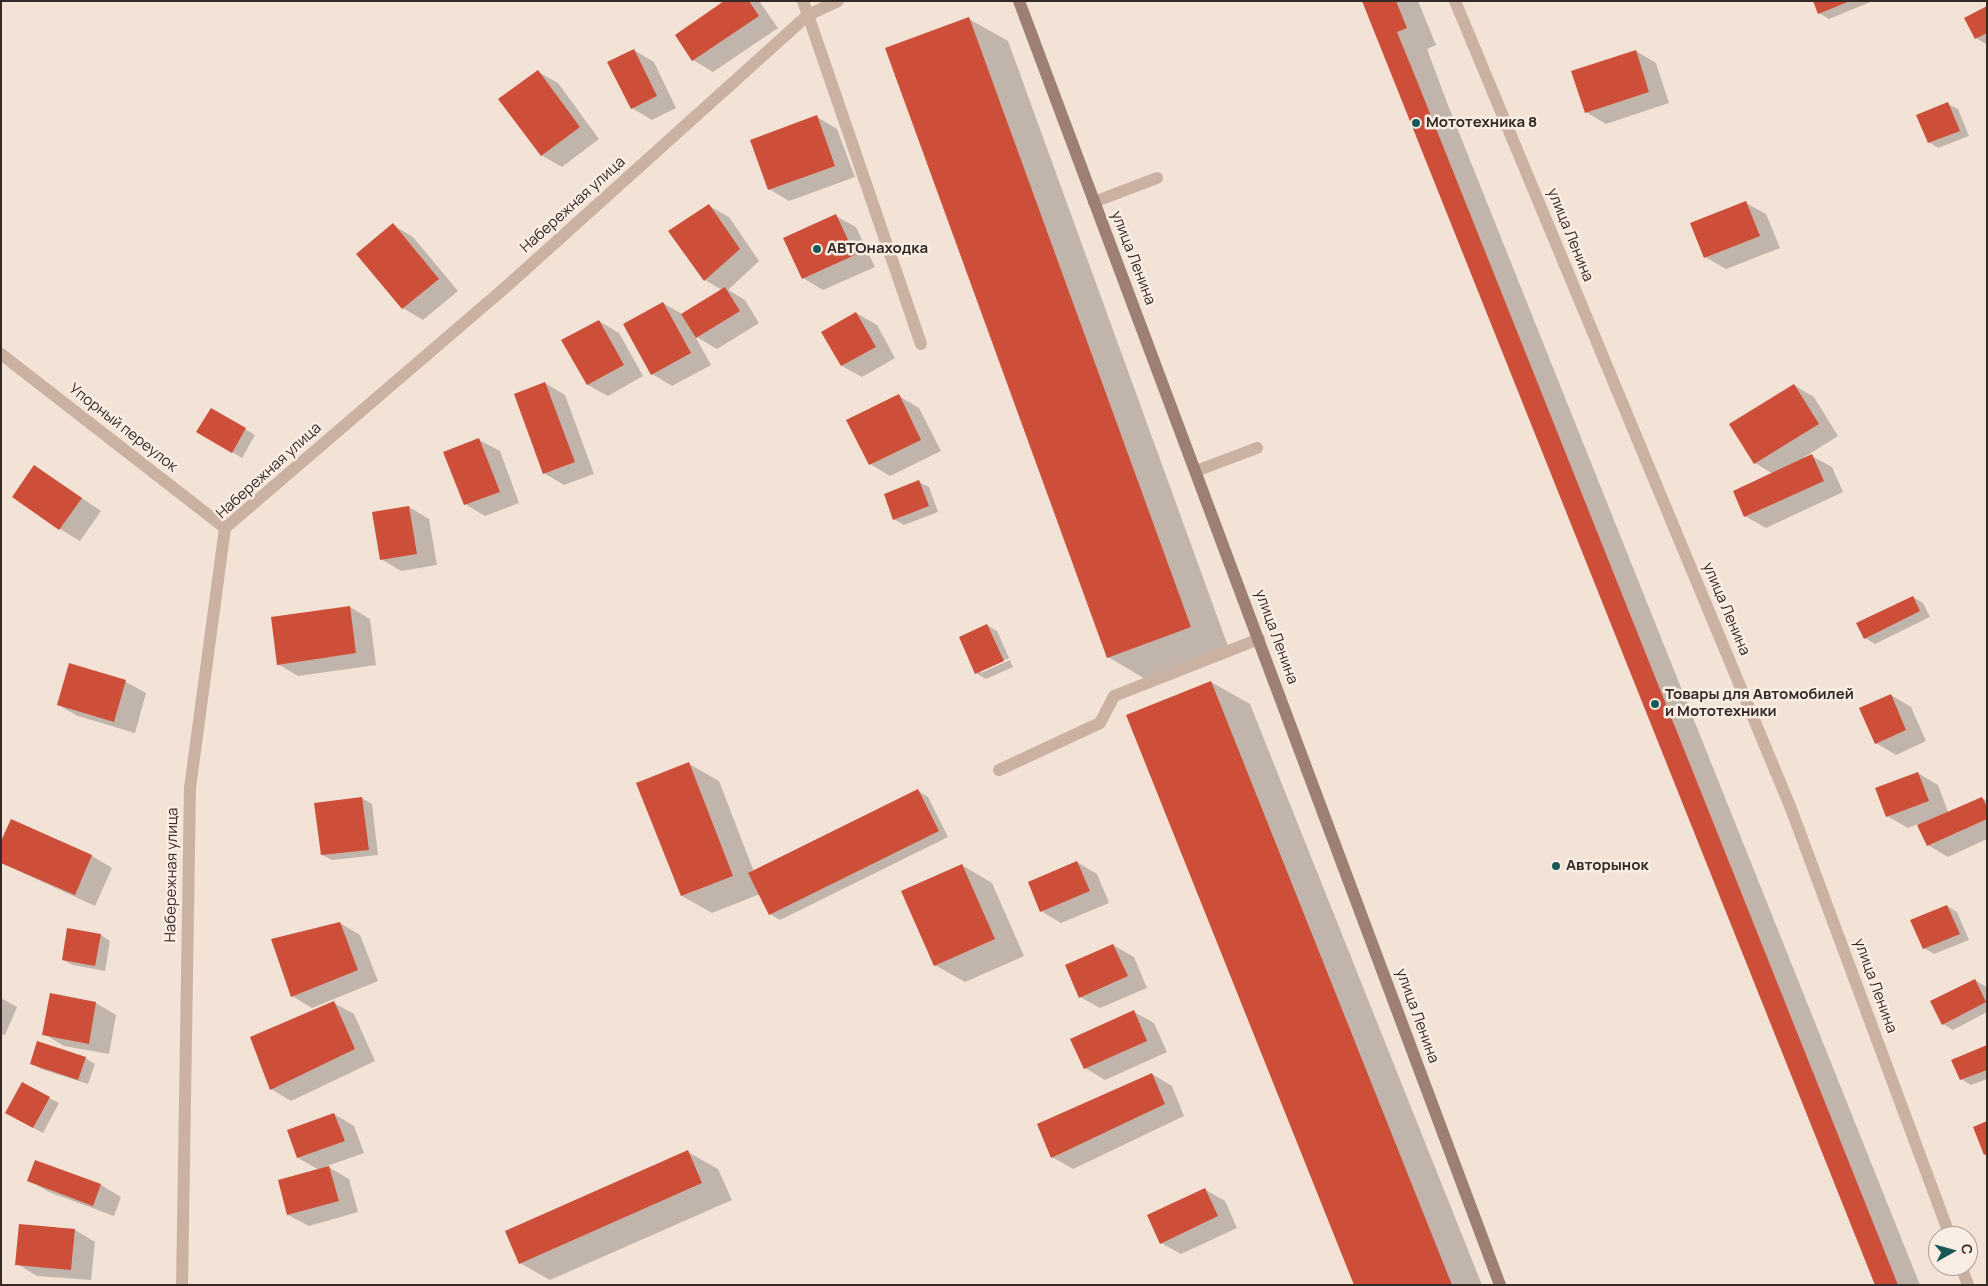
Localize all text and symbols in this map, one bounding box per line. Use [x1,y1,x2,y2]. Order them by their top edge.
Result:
place label: Мототехника 8 [1426,114,1537,132]
marker: Мототехника 8 [1410,117,1422,129]
street label: Набережная улица [517,153,629,257]
street label: улица Ленина [1543,186,1597,284]
street label: улица Ленина [1107,208,1159,308]
place label: АВТОнаходка [827,240,928,258]
marker: АВТОнаходка [811,243,823,255]
street label: Упорный переулок [65,380,181,476]
street label: Набережная улица [213,419,325,523]
street label: улица Ленина [1698,560,1754,658]
street label: улица Ленина [1251,587,1301,687]
place label: Товары для Автомобилей и Мототехники [1665,686,1854,721]
marker: Товары для Автомобилей и Мототехники [1649,698,1661,710]
street label: Набережная улица [162,807,182,943]
place label: Авторынок [1566,857,1649,875]
marker: Авторынок [1550,860,1562,872]
street label: улица Ленина [1850,936,1900,1036]
street label: улица Ленина [1392,966,1442,1066]
north arrow [1928,1226,1978,1276]
text: С [1957,1243,1977,1256]

